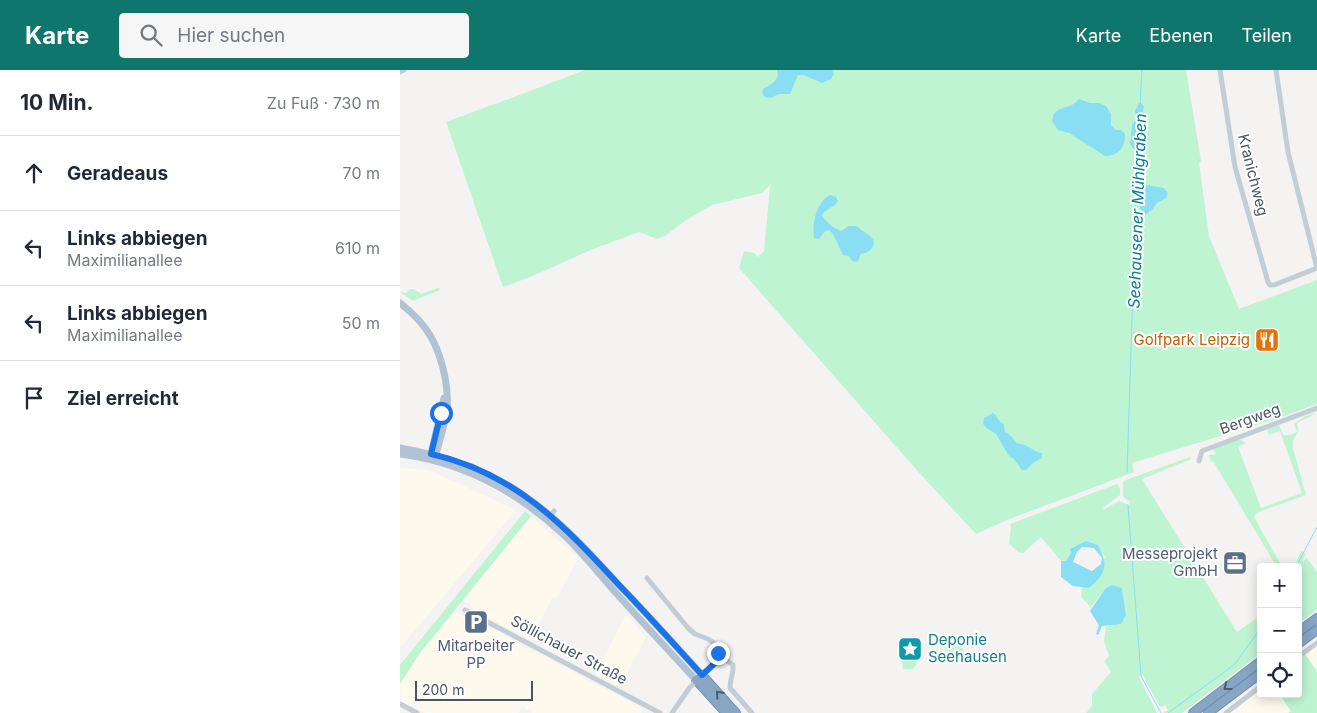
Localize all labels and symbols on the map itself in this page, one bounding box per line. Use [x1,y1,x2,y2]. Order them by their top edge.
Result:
water label: Seehausener Mühlgraben [1124,113,1150,309]
street label: Kranichweg [1234,132,1273,218]
restaurant icon: Golfpark Leipzig [1254,327,1280,353]
place label: Golfpark Leipzig [1134,330,1250,349]
street label: Bergweg [1217,399,1283,438]
route start [430,402,453,425]
place label: Messeprojekt GmbH [1122,544,1218,580]
office icon: Messeprojekt GmbH [1222,550,1248,576]
parking icon: Mitarbeiter PP [463,609,489,635]
street label: Söllichauer Straße [508,611,631,688]
place label: Deponie Seehausen [928,630,1007,666]
place label: Mitarbeiter PP [437,636,515,672]
place icon: Deponie Seehausen [897,636,923,662]
route end [707,642,730,665]
scale bar [415,678,532,701]
one-way arrow [1224,682,1233,690]
one-way arrow [716,690,725,699]

